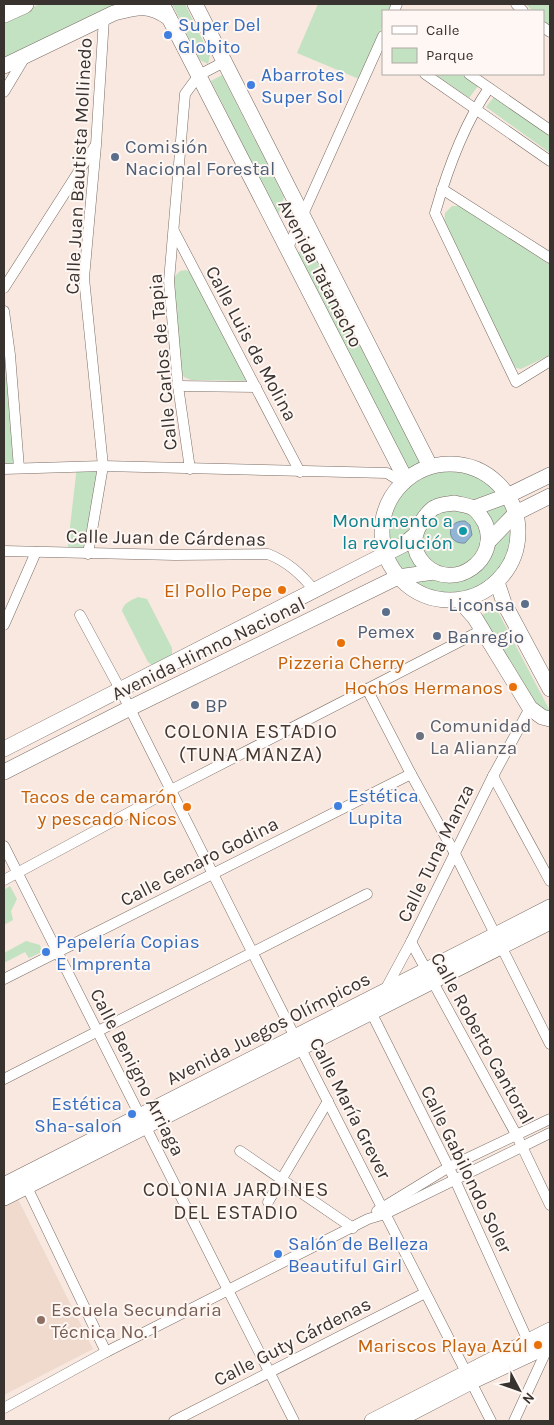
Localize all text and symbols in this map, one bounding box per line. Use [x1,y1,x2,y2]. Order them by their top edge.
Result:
legend [382,10,544,75]
place label: Super Del Globito [178,14,261,58]
text: Calle [426,21,460,39]
marker: Super Del Globito [162,29,174,41]
street label: Calle Juan Bautista Mollinedo [61,37,97,295]
text: Parque [426,46,474,64]
place label: Abarrotes Super Sol [261,64,345,108]
marker: Abarrotes Super Sol [245,79,257,91]
place label: Comisión Nacional Forestal [125,136,275,180]
marker: Comisión Nacional Forestal [109,151,121,163]
street label: Avenida Tatanacho [273,196,367,351]
street label: Calle Luis de Molina [201,262,301,425]
street label: Calle Carlos de Tapia [144,273,182,451]
place label: Monumento a la revolución [332,510,453,554]
street label: Calle Juan de Cárdenas [66,525,266,551]
marker: Monumento a la revolución [457,525,469,537]
place label: El Pollo Pepe [164,580,272,602]
marker: El Pollo Pepe [276,584,288,596]
street label: Avenida Himno Nacional [108,592,309,705]
place label: Liconsa [448,594,515,616]
marker: Liconsa [519,598,531,610]
marker: Pemex [380,606,392,618]
place label: Pemex [357,621,415,643]
place label: Banregio [447,626,524,648]
marker: Banregio [431,630,443,642]
marker: Pizzeria Cherry [335,637,347,649]
place label: Pizzeria Cherry [278,652,405,674]
place label: Hochos Hermanos [344,677,503,699]
marker: Hochos Hermanos [507,681,519,693]
place label: BP [205,695,227,717]
marker: BP [189,699,201,711]
place label: Comunidad La Alianza [430,715,531,759]
district label: COLONIA ESTADIO (TUNA MANZA) [164,720,338,766]
marker: Comunidad La Alianza [414,730,426,742]
street label: Calle Tuna Manza [393,781,479,926]
place label: Estética Lupita [348,785,419,829]
place label: Tacos de camarón y pescado Nicos [21,786,177,830]
marker: Estética Lupita [332,800,344,812]
marker: Tacos de camarón y pescado Nicos [181,801,193,813]
street label: Calle Genaro Godina [117,813,282,911]
place label: Papelería Copias E Imprenta [56,931,200,975]
marker: Papelería Copias E Imprenta [40,946,52,958]
street label: Calle Roberto Cantoral [426,949,538,1128]
street label: Avenida Juegos Olímpicos [163,968,374,1090]
street label: Calle Benigno Arriaga [85,985,189,1160]
street label: Calle María Grever [305,1034,395,1183]
street label: Calle Gabilondo Soler [416,1082,516,1257]
place label: Estética Sha-salon [34,1093,122,1137]
marker: Estética Sha-salon [126,1108,138,1120]
district label: COLONIA JARDINES DEL ESTADIO [143,1178,329,1224]
place label: Salón de Belleza Beautiful Girl [288,1233,429,1277]
marker: Salón de Belleza Beautiful Girl [272,1248,284,1260]
street label: Calle Guty Cárdenas [210,1293,375,1391]
place label: Escuela Secundaria Técnica No. 1 [51,1299,222,1343]
marker: Escuela Secundaria Técnica No. 1 [35,1314,47,1326]
place label: Mariscos Playa Azúl [357,1335,528,1357]
marker: Mariscos Playa Azúl [532,1339,544,1351]
north arrow [494,1365,544,1415]
text: N [519,1389,538,1408]

